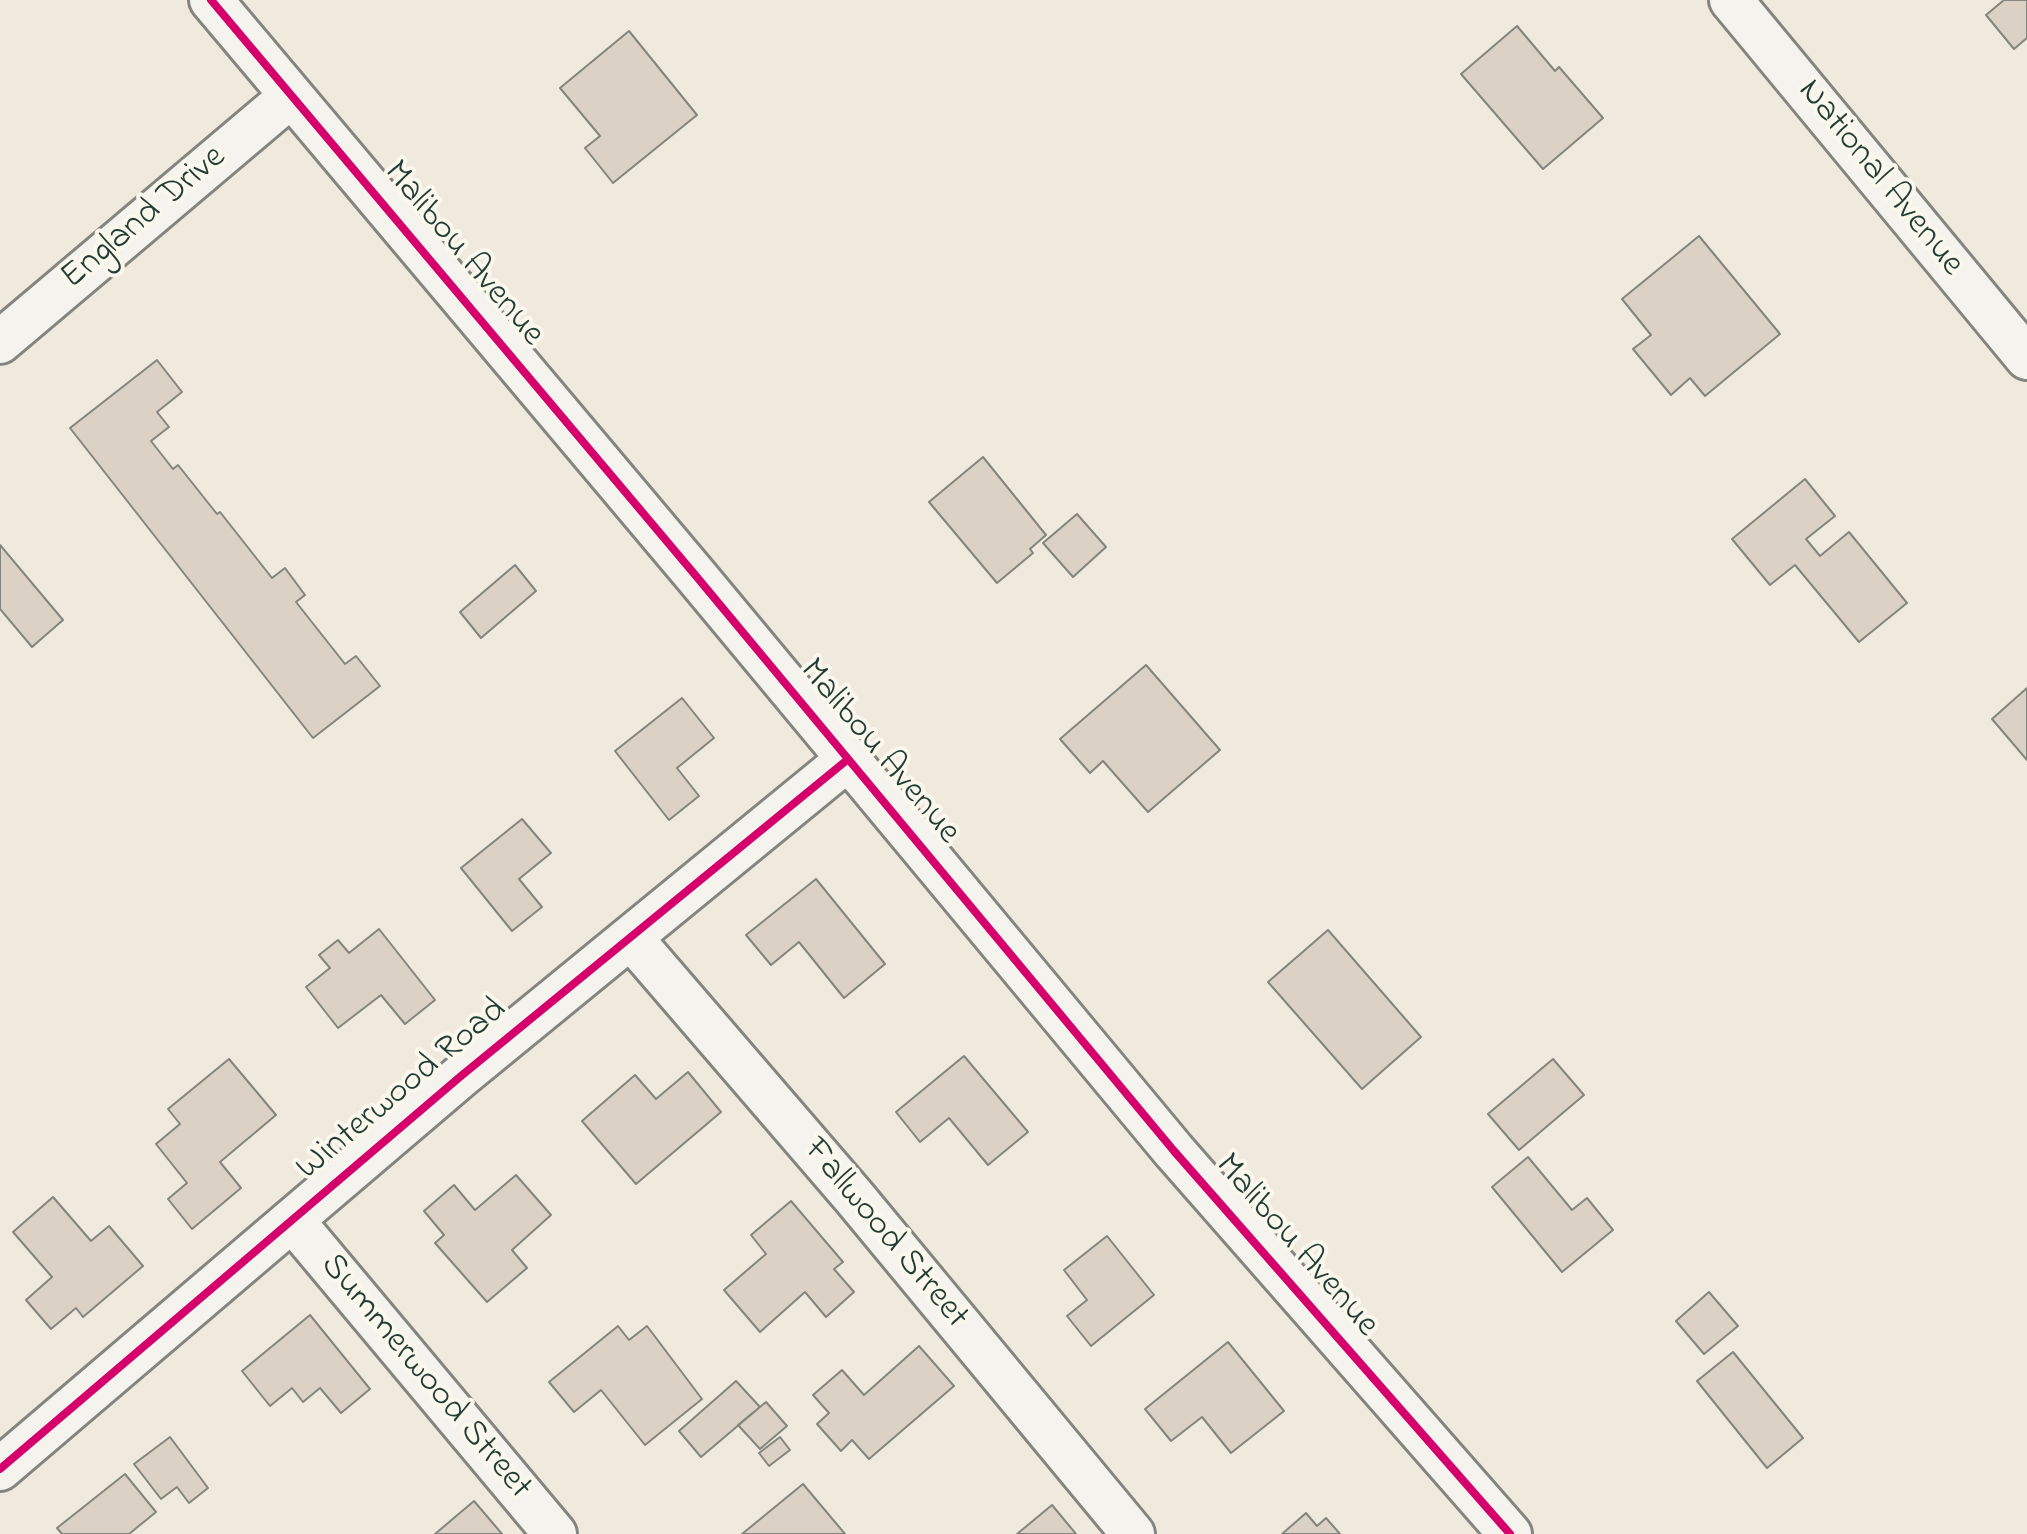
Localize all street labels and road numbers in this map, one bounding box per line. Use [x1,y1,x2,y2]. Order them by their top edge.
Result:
street label: National Avenue [1786,72,1972,286]
street label: England Drive [54,138,236,300]
street label: Malibou Avenue [372,154,552,356]
street label: Malibou Avenue [788,652,968,854]
street label: Winterwood Road [289,990,517,1192]
street label: Fallwood Street [792,1131,976,1339]
street label: Malibou Avenue [1204,1147,1386,1347]
street label: Summerwood Street [309,1246,539,1510]

